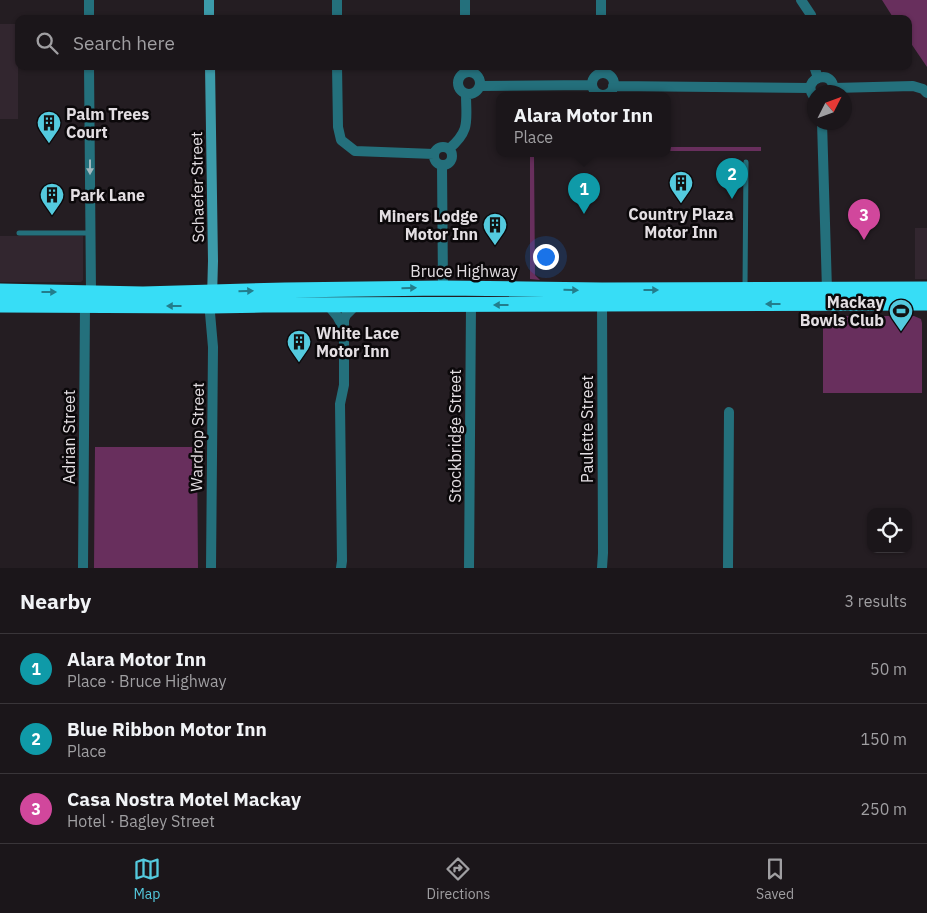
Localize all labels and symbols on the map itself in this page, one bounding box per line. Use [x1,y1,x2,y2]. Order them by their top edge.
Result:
north arrow [807,85,852,130]
place label: Palm Trees Court [66,104,149,142]
building icon: Palm Trees Court [36,110,62,144]
street label: Schaefer Street [186,131,208,243]
pin: 2 [716,158,748,199]
one-way arrow [86,160,94,176]
building icon: Country Plaza Motor Inn [668,170,694,204]
pin: 1 [568,173,600,214]
building icon: Park Lane [39,182,65,216]
place label: Park Lane [70,185,145,205]
pin: 3 [848,199,880,240]
place label: Country Plaza Motor Inn [628,204,734,242]
place label: Miners Lodge Motor Inn [379,206,478,244]
building icon: Miners Lodge Motor Inn [482,212,508,246]
your location [533,244,559,270]
street label: Bruce Highway [410,261,518,281]
one-way arrow [401,284,417,292]
one-way arrow [563,286,579,294]
one-way arrow [643,286,659,294]
one-way arrow [238,287,254,295]
one-way arrow [41,288,57,296]
place label: Mackay Bowls Club [800,292,884,330]
sports icon: Mackay Bowls Club [888,298,914,332]
one-way arrow [765,300,781,308]
one-way arrow [493,301,509,309]
one-way arrow [166,302,182,310]
place label: White Lace Motor Inn [316,323,399,361]
building icon: White Lace Motor Inn [286,329,312,363]
street label: Stockbridge Street [445,369,465,503]
street label: Paulette Street [577,375,597,483]
street label: Wardrop Street [186,382,208,492]
street label: Adrian Street [59,390,79,484]

